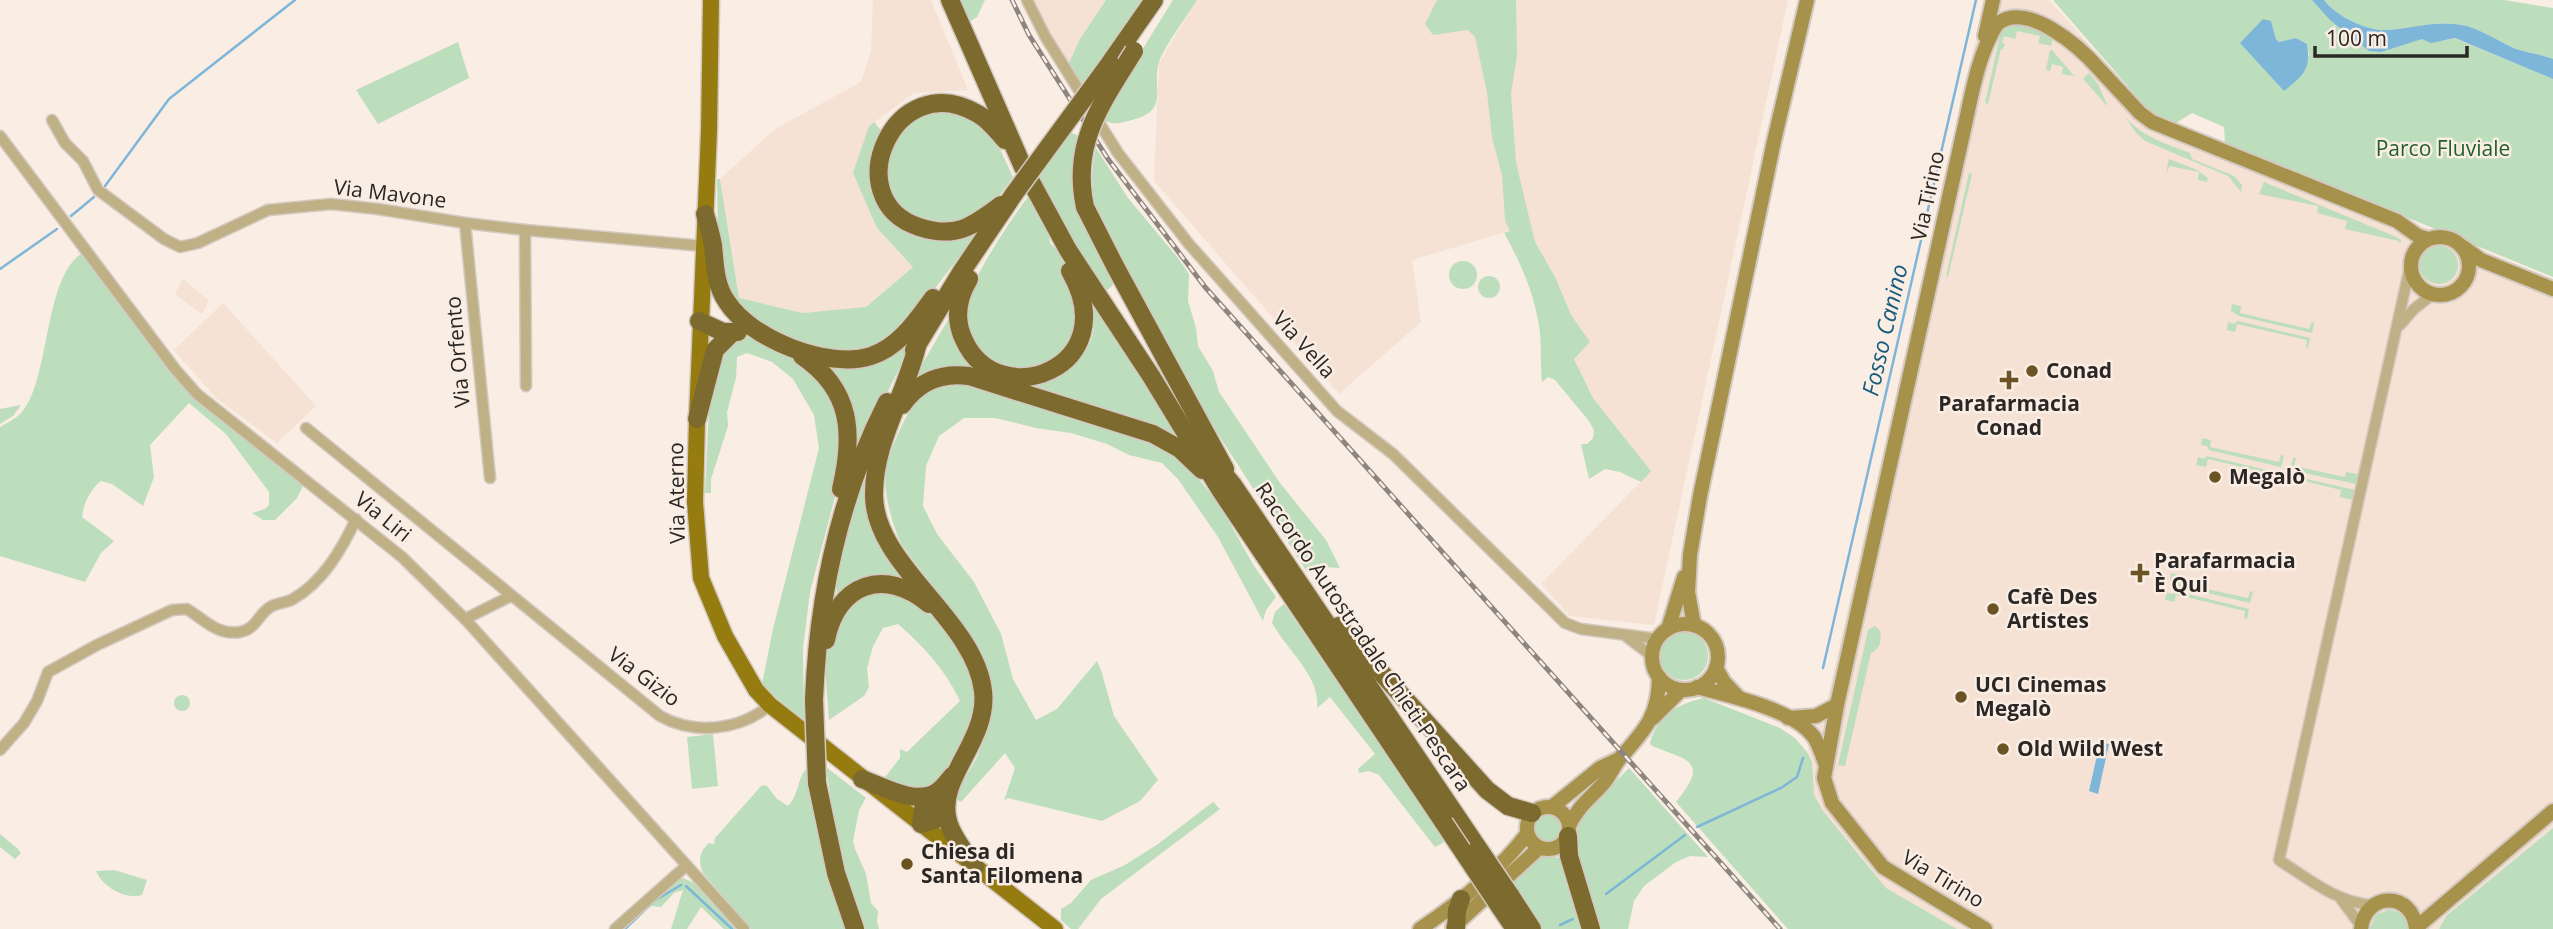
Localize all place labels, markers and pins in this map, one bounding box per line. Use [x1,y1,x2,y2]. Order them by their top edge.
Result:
place label: Conad [2046,356,2112,384]
marker: Conad [2024,363,2040,379]
marker: Parafarmacia Conad [2001,372,2017,388]
place label: Parafarmacia Conad [1938,389,2080,441]
place label: Megalò [2229,462,2305,490]
marker: Megalò [2207,469,2223,485]
place label: Parafarmacia È Qui [2154,546,2296,598]
marker: Parafarmacia È Qui [2132,565,2148,581]
place label: Cafè Des Artistes [2007,582,2097,634]
marker: Cafè Des Artistes [1985,601,2001,617]
place label: UCI Cinemas Megalò [1975,670,2106,722]
marker: UCI Cinemas Megalò [1953,689,1969,705]
place label: Old Wild West [2017,734,2163,762]
marker: Old Wild West [1995,741,2011,757]
place label: Chiesa di Santa Filomena [921,837,1083,889]
marker: Chiesa di Santa Filomena [899,856,915,872]

